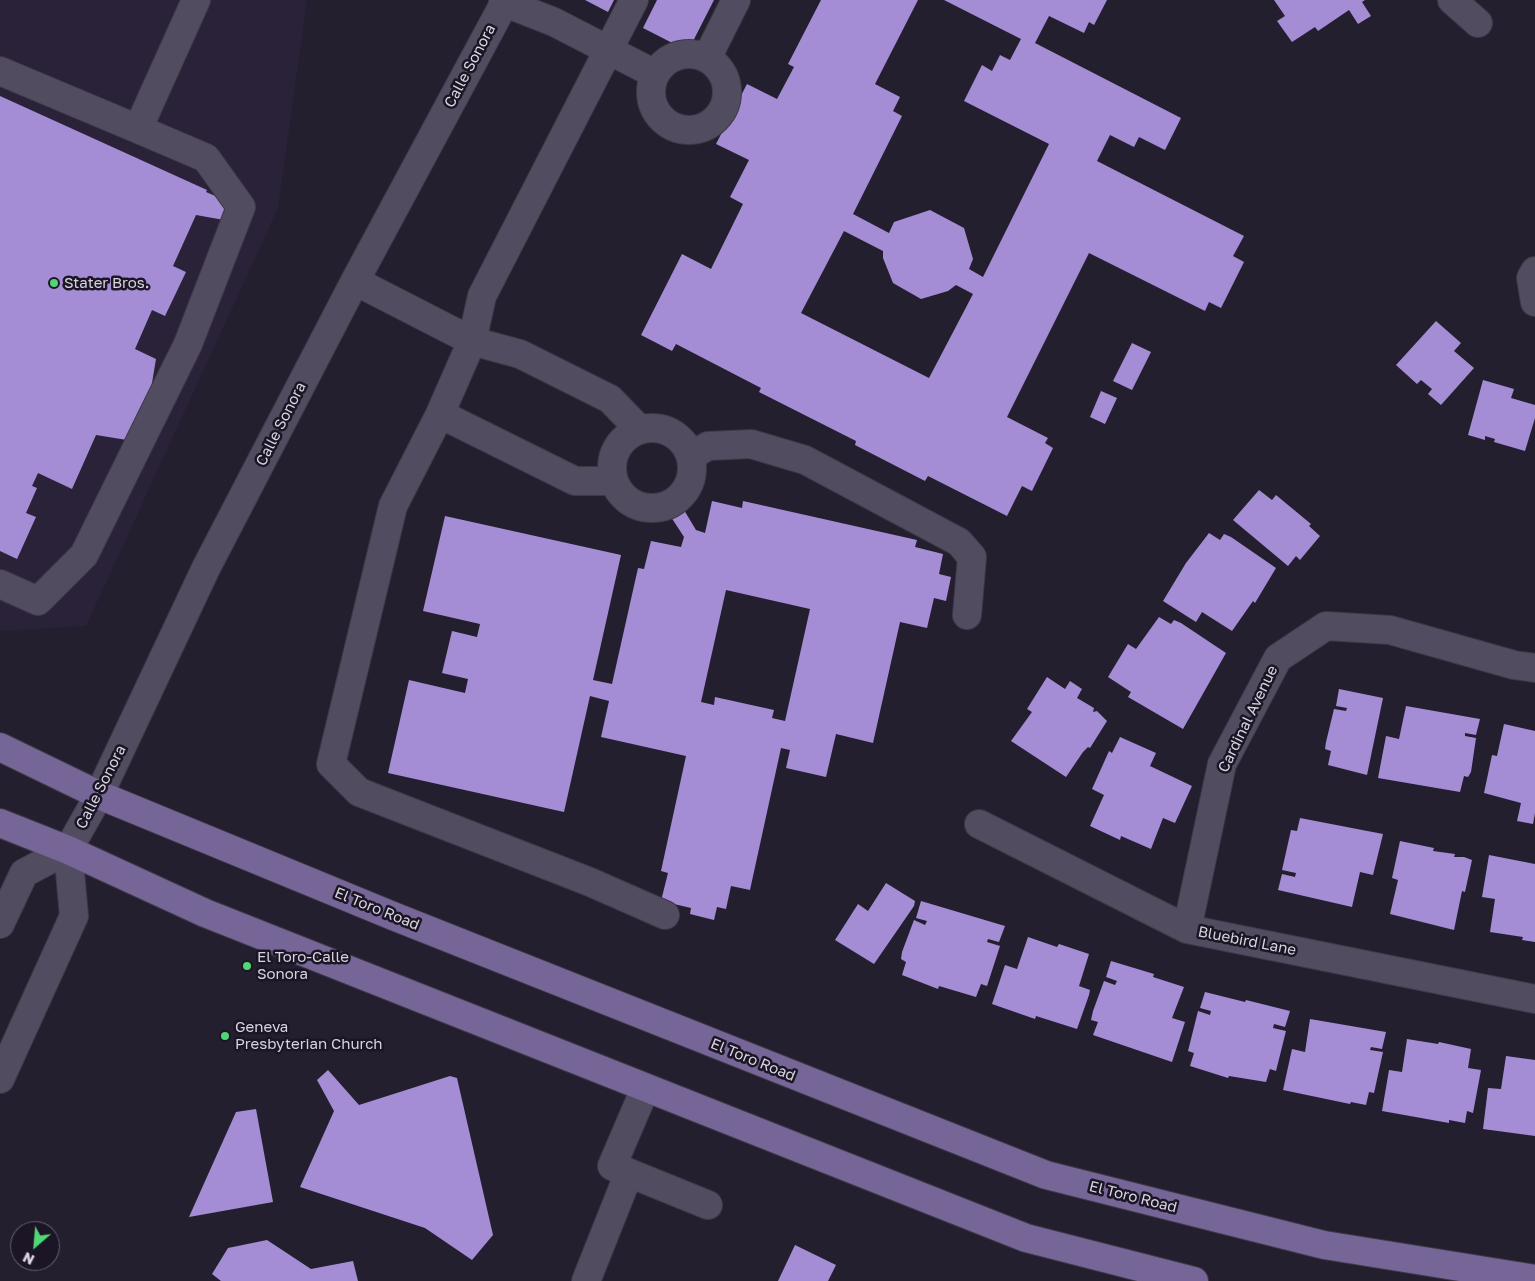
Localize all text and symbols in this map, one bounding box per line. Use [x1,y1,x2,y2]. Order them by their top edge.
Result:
street label: Calle Sonora [441,21,499,111]
place label: Stater Bros. [64,274,149,292]
marker: Stater Bros. [48,277,60,289]
street label: Calle Sonora [252,379,310,469]
street label: Cardinal Avenue [1214,663,1282,775]
street label: Calle Sonora [72,742,130,832]
street label: El Toro Road [332,884,422,934]
street label: Bluebird Lane [1196,923,1298,959]
place label: El Toro-Calle Sonora [257,948,349,983]
marker: El Toro-Calle Sonora [241,960,253,972]
place label: Geneva Presbyterian Church [235,1018,383,1053]
marker: Geneva Presbyterian Church [219,1030,231,1042]
street label: El Toro Road [708,1035,798,1085]
street label: El Toro Road [1087,1177,1179,1217]
north arrow [10,1221,60,1271]
text: N [20,1249,37,1269]

